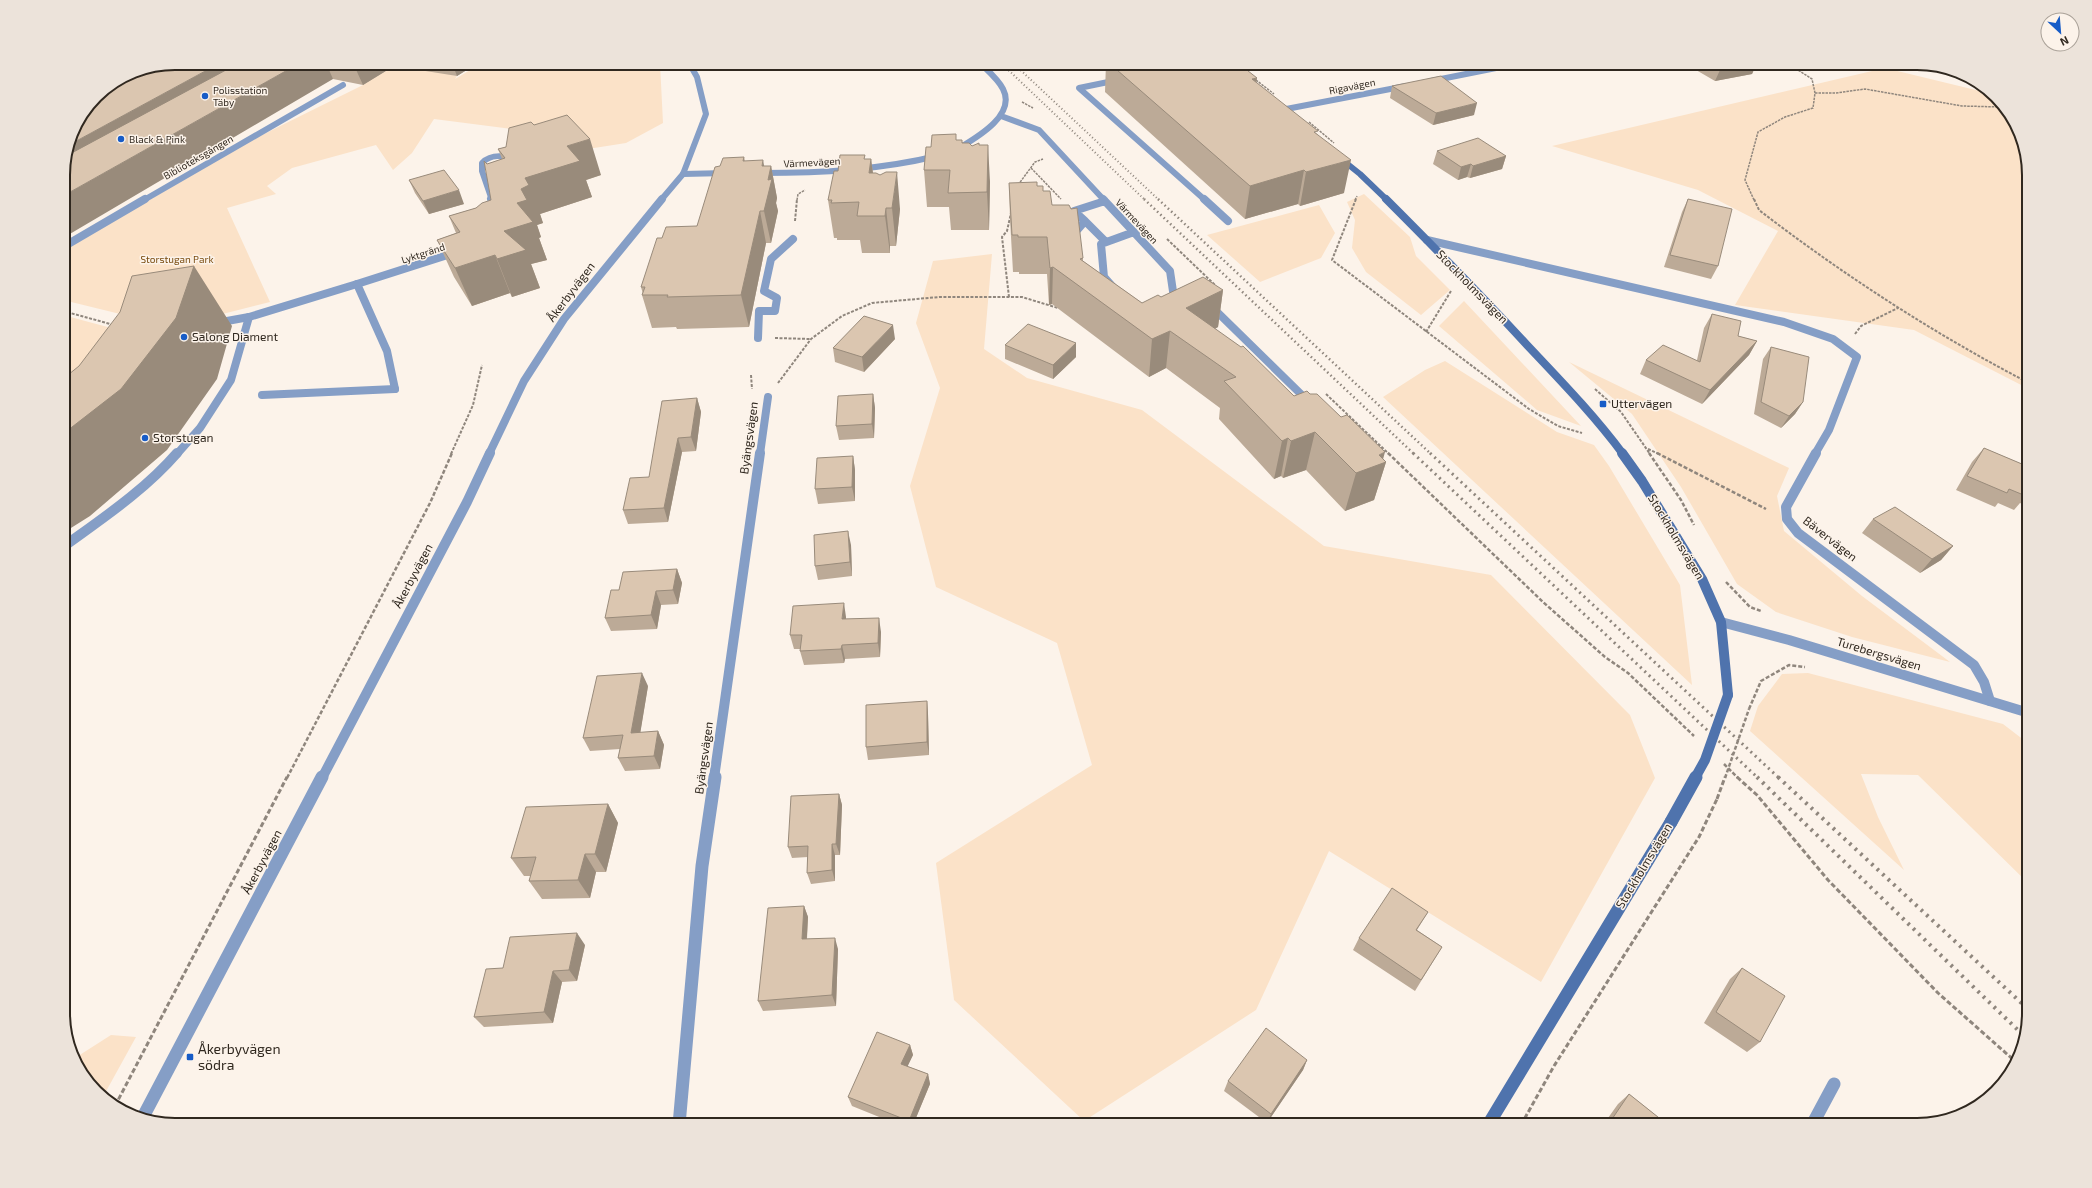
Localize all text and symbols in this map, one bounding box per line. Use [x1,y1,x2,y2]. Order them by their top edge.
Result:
north arrow [2040,12,2080,52]
text: N [2058,34,2071,49]
street label: Rigavägen [1328,76,1376,96]
place label: Polisstation Täby [213,84,267,108]
marker: Polisstation Täby [200,91,210,101]
street label: Biblioteksgången [161,132,235,182]
place label: Black & Pink [129,133,185,145]
marker: Black & Pink [116,134,126,144]
street label: Värmevägen [783,155,841,169]
street label: Värmevägen [1113,196,1161,246]
street label: Lyktgränd [400,240,446,266]
street label: Stockholmsvägen [1434,247,1511,326]
park label: Storstugan Park [140,253,214,265]
street label: Åkerbyvägen [543,259,597,324]
place label: Salong Diament [192,329,279,343]
marker: Salong Diament [179,332,189,342]
place label: Uttervägen [1611,396,1672,410]
marker: Uttervägen [1598,399,1608,409]
street label: Byängsvägen [736,401,760,475]
place label: Storstugan [153,430,214,444]
marker: Storstugan [140,433,150,443]
street label: Stockholmsvägen [1646,491,1708,582]
street label: Bävervägen [1801,513,1860,564]
street label: Åkerbyvägen [389,541,435,610]
street label: Turebergsvägen [1835,634,1923,673]
street label: Byängsvägen [691,721,715,795]
street label: Stockholmsvägen [1612,820,1674,911]
street label: Åkerbyvägen [238,827,284,896]
place label: Åkerbyvägen södra [198,1040,281,1073]
marker: Åkerbyvägen södra [185,1052,195,1062]

